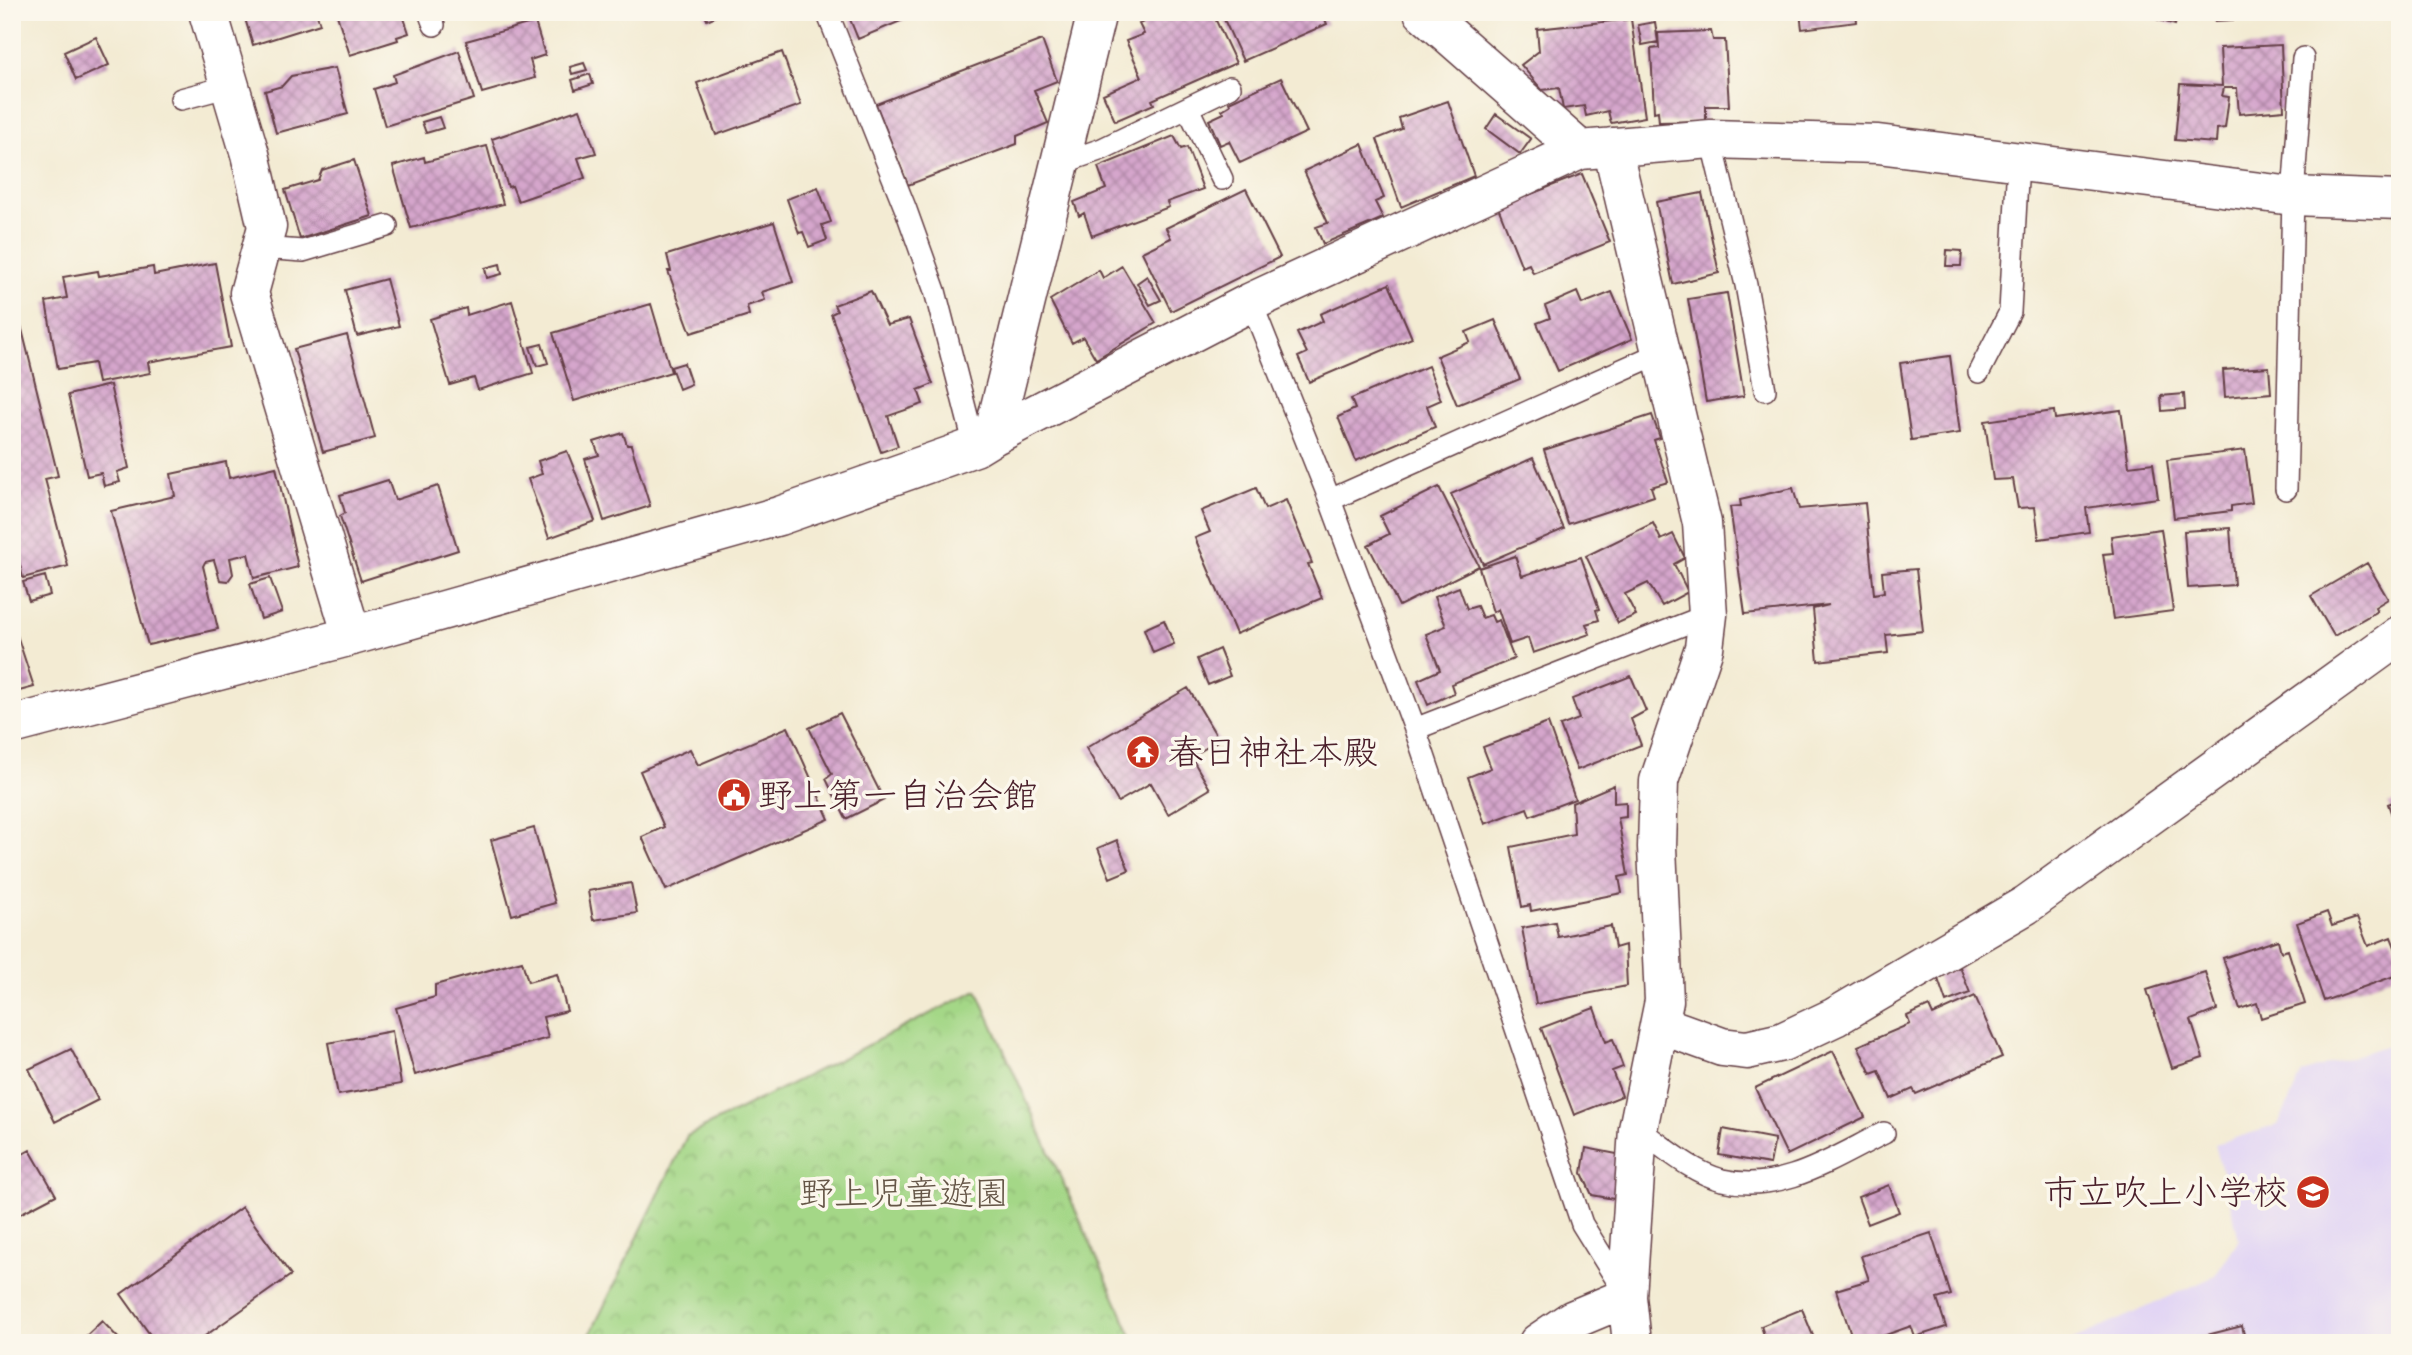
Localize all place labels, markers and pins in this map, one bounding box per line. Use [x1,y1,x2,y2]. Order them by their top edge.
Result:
place label: 春日神社本殿 [1168,730,1378,775]
temple icon: 春日神社本殿 [1124,733,1162,771]
place label: 野上第一自治会館 [758,773,1038,818]
public building icon: 野上第一自治会館 [715,776,753,814]
place label: 市立吹上小学校 [2043,1170,2288,1215]
school or university icon: 市立吹上小学校 [2294,1173,2332,1211]

